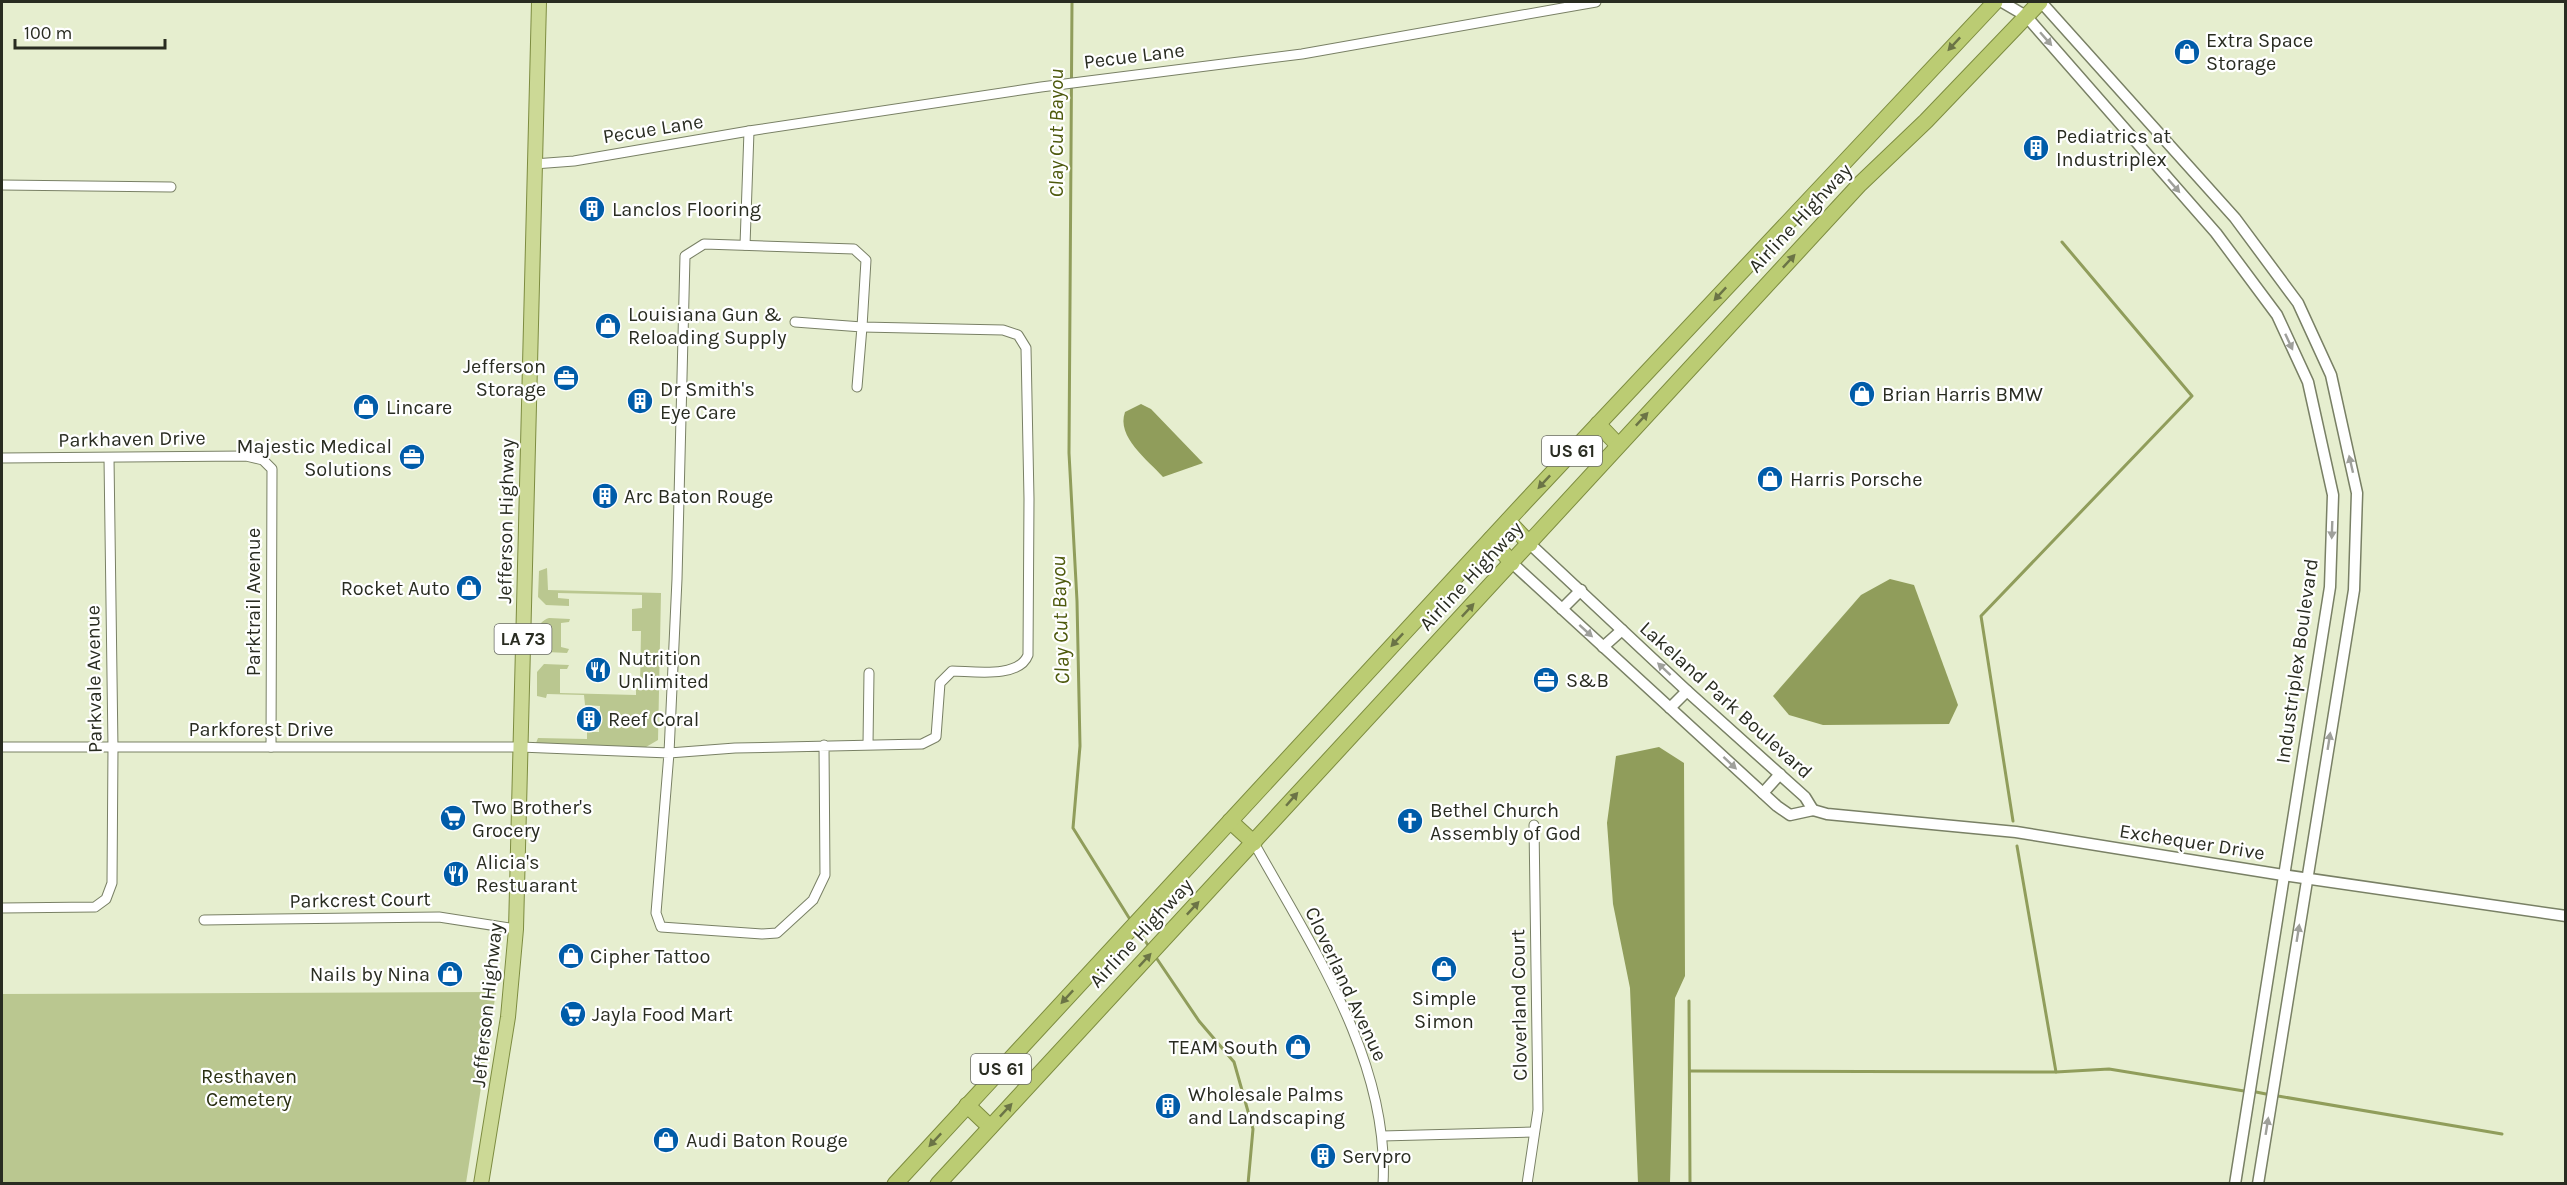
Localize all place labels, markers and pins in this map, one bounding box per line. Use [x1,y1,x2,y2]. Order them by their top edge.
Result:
place label: Extra Space Storage [2206,29,2313,75]
shop icon: Extra Space Storage [2172,37,2202,67]
place label: Pediatrics at Industriplex [2056,125,2171,171]
building icon: Pediatrics at Industriplex [2021,133,2051,163]
building icon: Lanclos Flooring [577,194,607,224]
place label: Lanclos Flooring [612,198,761,221]
place label: Louisiana Gun & Reloading Supply [628,303,786,349]
shop icon: Louisiana Gun & Reloading Supply [593,311,623,341]
place label: Jefferson Storage [463,355,546,401]
office icon: Jefferson Storage [551,363,581,393]
place label: Dr Smith's Eye Care [660,378,755,424]
shop icon: Brian Harris BMW [1847,379,1877,409]
place label: Brian Harris BMW [1882,383,2043,406]
building icon: Dr Smith's Eye Care [625,386,655,416]
shop icon: Lincare [351,392,381,422]
place label: Lincare [386,396,452,419]
place label: Majestic Medical Solutions [237,435,392,481]
office icon: Majestic Medical Solutions [397,442,427,472]
shop icon: Harris Porsche [1755,464,1785,494]
place label: Harris Porsche [1790,468,1922,491]
building icon: Arc Baton Rouge [590,481,620,511]
place label: Arc Baton Rouge [624,485,773,508]
shop icon: Rocket Auto [454,573,484,603]
place label: Rocket Auto [341,577,450,600]
place label: Nutrition Unlimited [618,647,709,693]
restaurant icon: Nutrition Unlimited [583,655,613,685]
office icon: S&B [1531,665,1561,695]
place label: S&B [1566,669,1609,692]
building icon: Reef Coral [574,704,604,734]
place label: Reef Coral [608,708,699,731]
place label: Two Brother's Grocery [472,796,593,842]
place label: Bethel Church Assembly of God [1430,799,1581,845]
supermarket icon: Two Brother's Grocery [438,803,468,833]
church icon: Bethel Church Assembly of God [1395,806,1425,836]
place label: Alicia's Restuarant [476,851,578,897]
restaurant icon: Alicia's Restuarant [441,859,471,889]
shop icon: Cipher Tattoo [556,941,586,971]
place label: Cipher Tattoo [590,945,710,968]
shop icon: Simple Simon [1429,954,1459,984]
shop icon: Nails by Nina [435,959,465,989]
place label: Nails by Nina [310,963,430,986]
place label: Simple Simon [1412,987,1476,1033]
supermarket icon: Jayla Food Mart [558,999,588,1029]
place label: Jayla Food Mart [592,1003,733,1026]
shop icon: TEAM South [1283,1032,1313,1062]
place label: TEAM South [1169,1036,1278,1059]
place label: Wholesale Palms and Landscaping [1188,1083,1345,1129]
building icon: Wholesale Palms and Landscaping [1153,1091,1183,1121]
shop icon: Audi Baton Rouge [651,1125,681,1155]
place label: Audi Baton Rouge [686,1129,848,1152]
building icon: Servpro [1308,1141,1338,1171]
place label: Servpro [1342,1145,1412,1168]

